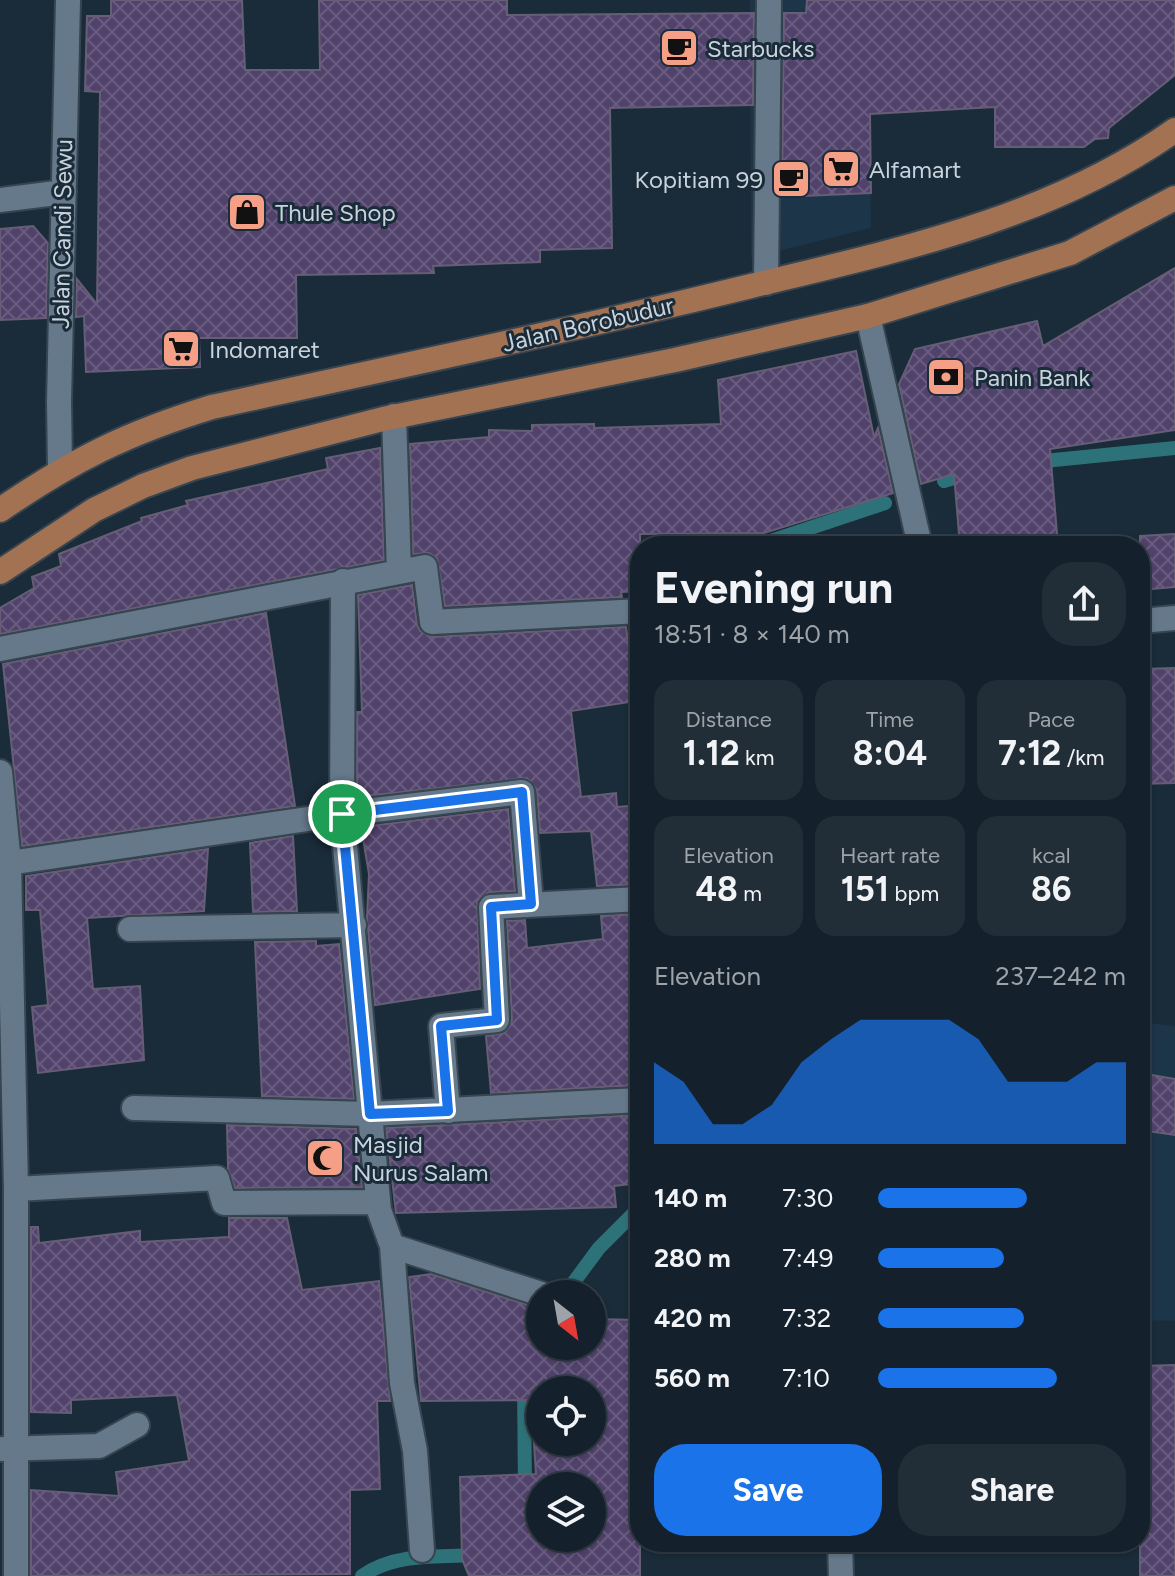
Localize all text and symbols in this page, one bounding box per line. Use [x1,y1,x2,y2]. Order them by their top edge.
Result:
cafe icon: Starbucks [658,27,700,69]
place label: Starbucks [707,34,814,63]
street label: Jalan Candi Sewu [46,139,78,329]
supermarket icon: Alfamart [820,148,862,190]
place label: Alfamart [869,155,961,184]
cafe icon: Kopitiam 99 [770,158,812,200]
place label: Kopitiam 99 [634,165,763,194]
shop icon: Thule Shop [226,191,268,233]
place label: Thule Shop [275,198,396,227]
street label: Jalan Borobudur [499,290,677,358]
supermarket icon: Indomaret [160,328,202,370]
place label: Indomaret [209,335,320,364]
bank icon: Panin Bank [925,356,967,398]
place label: Panin Bank [974,363,1090,392]
text: Evening run [654,561,893,614]
button: share [1042,562,1126,646]
text: 18:51 · 8 × 140 m [654,618,850,650]
text: Distance [686,706,772,733]
text: Time [866,706,914,733]
text: Pace [1027,706,1075,733]
text: 1.12 [683,733,740,774]
text: 8:04 [853,733,927,774]
text: 7:12 [998,733,1061,774]
text: km [740,744,774,771]
text: /km [1061,744,1105,771]
pin [308,780,376,848]
icon: arrive [320,792,364,836]
text: Elevation [683,842,774,869]
text: Heart rate [840,842,940,869]
text: kcal [1032,842,1071,869]
text: 48 [695,869,738,910]
text: 151 [841,869,889,910]
text: 86 [1031,869,1072,910]
text: m [738,880,762,907]
text: bpm [889,880,939,907]
text: Elevation [654,960,761,992]
text: 237–242 m [995,960,1126,992]
place label: Masjid Nurus Salam [353,1130,489,1187]
mosque icon: Masjid Nurus Salam [304,1137,346,1179]
text: 140 m [654,1182,727,1214]
text: 7:30 [782,1182,833,1214]
text: 280 m [654,1242,731,1274]
text: 7:49 [782,1242,833,1274]
north arrow [526,1280,606,1360]
map controls [526,1280,606,1552]
text: 420 m [654,1302,731,1334]
text: 7:32 [782,1302,831,1334]
text: 560 m [654,1362,730,1394]
text: 7:10 [782,1362,830,1394]
button: locate [526,1376,606,1456]
button: Save [654,1444,882,1536]
button: Share [898,1444,1126,1536]
button: layers [526,1472,606,1552]

